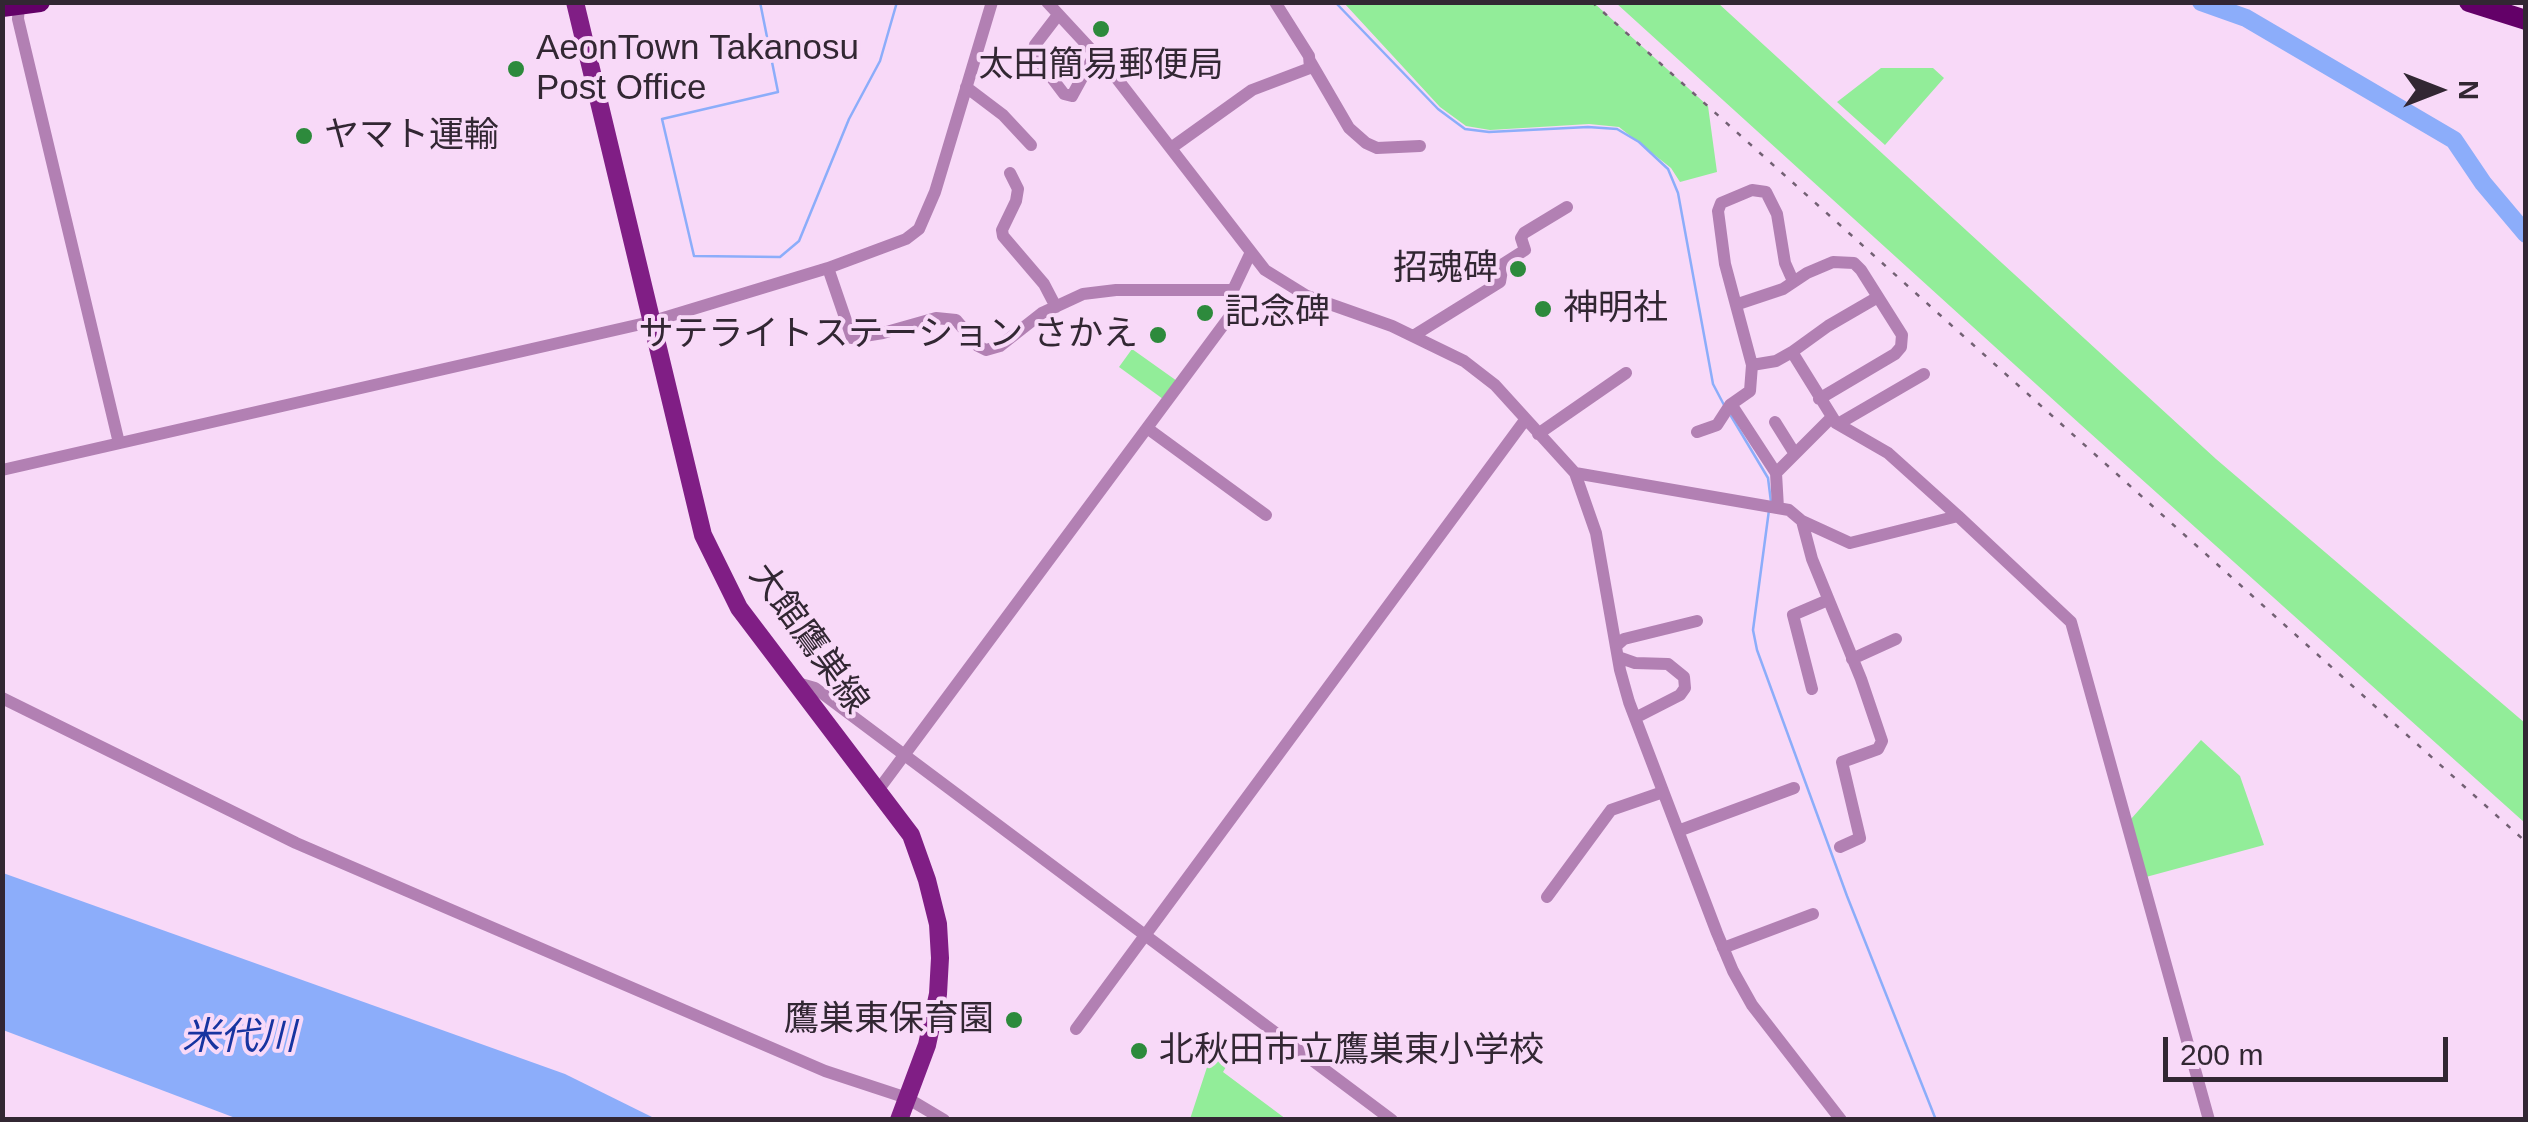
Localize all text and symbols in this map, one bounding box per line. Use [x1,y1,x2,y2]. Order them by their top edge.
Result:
marker: 太田簡易郵便局 [1090,18,1112,40]
place label: AeonTown Takanosu Post Office [536,28,859,110]
north arrow [2388,40,2488,140]
place label: 太田簡易郵便局 [979,45,1223,87]
marker: AeonTown Takanosu Post Office [505,58,527,80]
text: N [2453,80,2484,100]
place label: ヤマト運輸 [324,115,499,157]
marker: ヤマト運輸 [293,125,315,147]
place label: 招魂碑 [1393,248,1498,290]
marker: 招魂碑 [1507,258,1529,280]
place label: 神明社 [1563,288,1668,330]
place label: 記念碑 [1225,292,1330,334]
marker: 神明社 [1532,298,1554,320]
marker: 記念碑 [1194,302,1216,324]
place label: サテライトステーション さかえ [638,314,1138,356]
marker: サテライトステーション さかえ [1147,324,1169,346]
street label: 大館鷹巣線 [740,556,876,722]
place label: 鷹巣東保育園 [784,999,994,1041]
marker: 鷹巣東保育園 [1003,1009,1025,1031]
water label: 米代川 [182,1015,296,1061]
scale bar [2168,1017,2453,1079]
place label: 北秋田市立鷹巣東小学校 [1159,1030,1544,1072]
text: 200 m [2180,1038,2263,1071]
marker: 北秋田市立鷹巣東小学校 [1128,1040,1150,1062]

